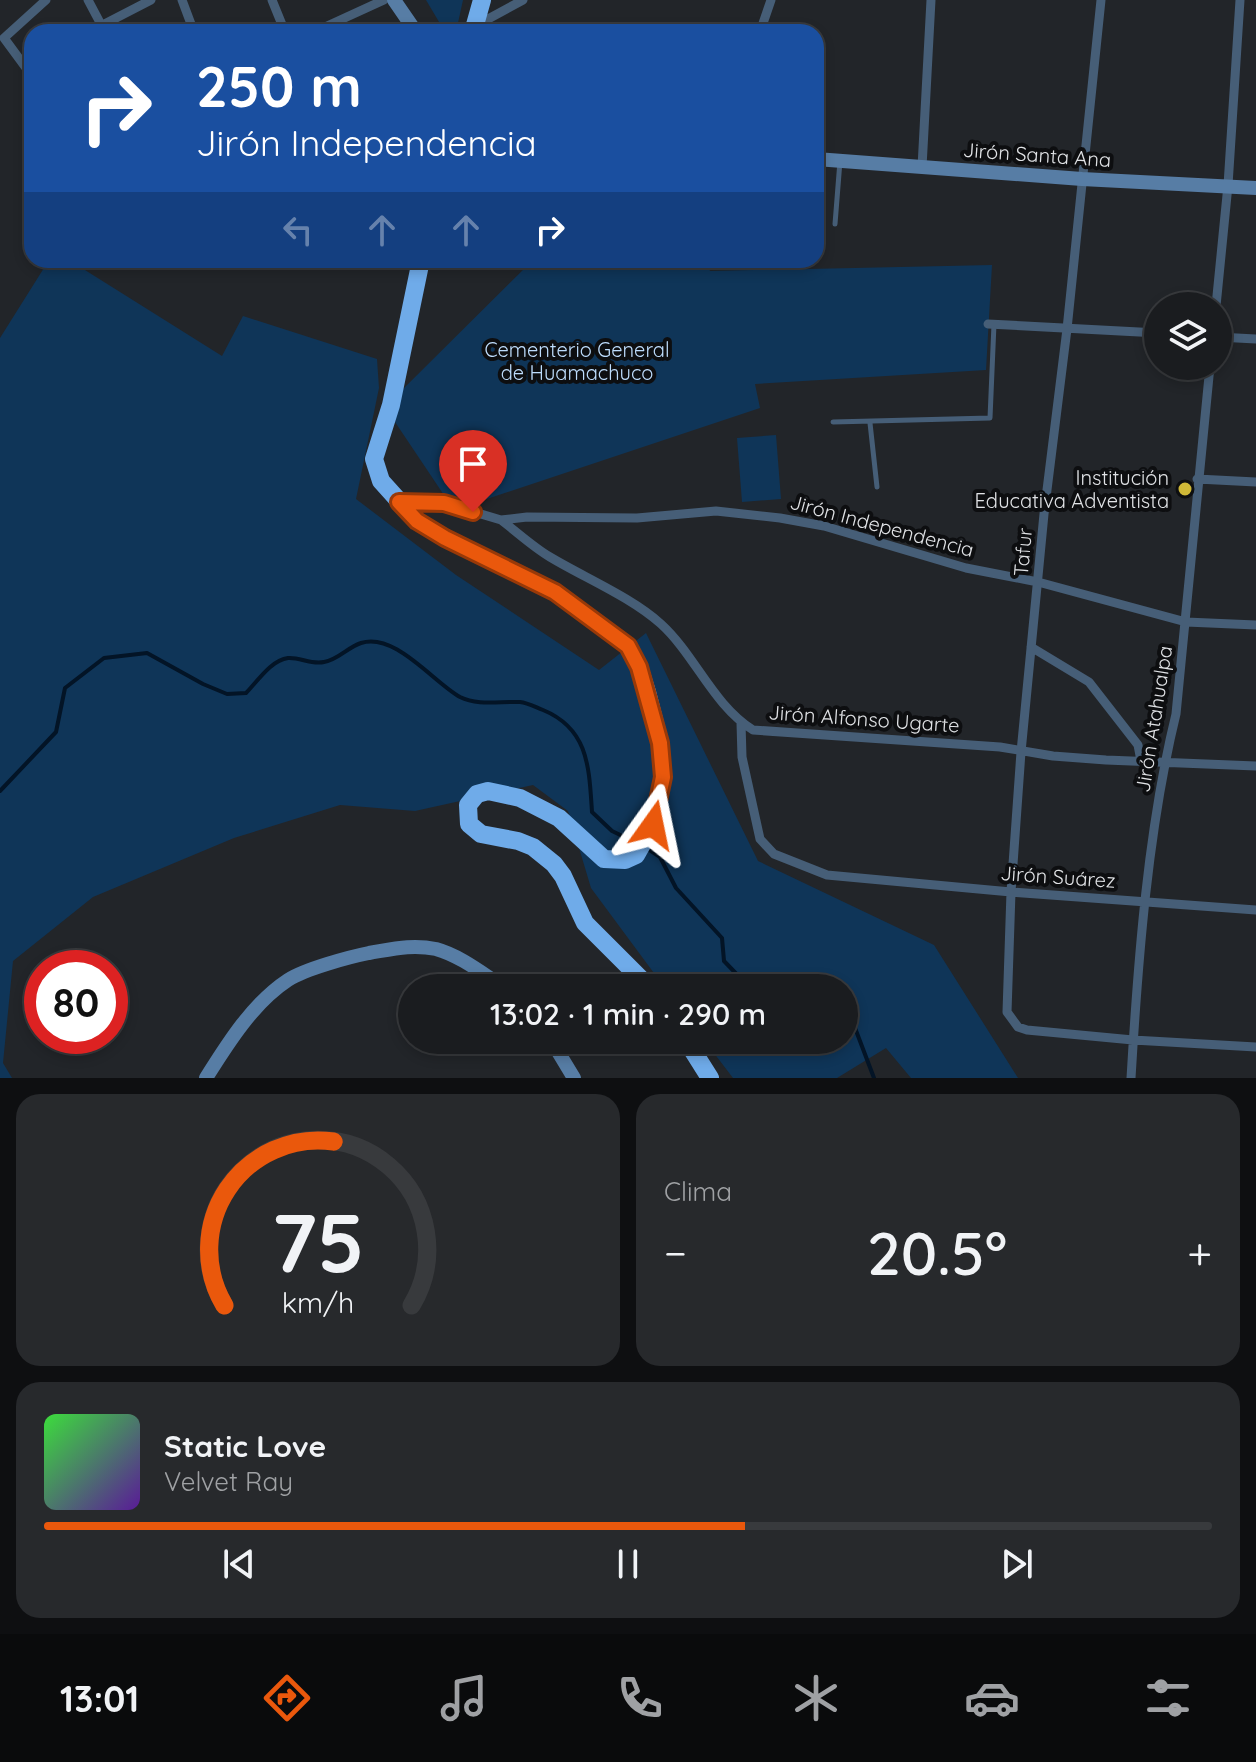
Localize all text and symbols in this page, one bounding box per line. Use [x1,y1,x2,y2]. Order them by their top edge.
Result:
text: 250 m [196,51,362,121]
icon: right [64,56,168,160]
text: Jirón Independencia [196,120,537,165]
street label: Jirón Santa Ana [962,137,1112,172]
icon: left [276,208,320,252]
icon: ahead [360,208,404,252]
icon: ahead [444,208,488,252]
icon: right [528,208,572,252]
map controls [1144,292,1232,380]
button: layers [1144,292,1232,380]
park label: Cementerio General de Huamachuco [484,337,670,385]
pin [439,430,507,512]
icon: arrive [451,442,495,486]
place label: Institución Educativa Adventista [975,465,1169,513]
marker: Institución Educativa Adventista [1176,480,1194,498]
street label: Jirón Independencia [788,489,977,562]
street label: Tafur [1008,526,1037,577]
street label: Jirón Atahualpa [1130,644,1177,794]
street label: Jirón Alfonso Ugarte [768,699,960,738]
position arrow [611,783,695,867]
street label: Jirón Suárez [1000,860,1116,893]
speed limit sign: 80 [24,950,128,1054]
text: 13:02 · 1 min · 290 m [490,995,766,1033]
text: Clima [664,1175,732,1208]
text: 75 [271,1189,365,1293]
text: 20.5° [867,1215,1007,1290]
text: − [664,1225,687,1280]
text: + [1187,1225,1212,1280]
text: km/h [282,1284,354,1320]
text: Static Love [164,1427,326,1465]
text: Velvet Ray [164,1465,293,1498]
icon: previous [217,1542,261,1586]
icon: pause [606,1542,650,1586]
icon: next [995,1542,1039,1586]
icon: directions [259,1670,315,1726]
icon: music [436,1670,492,1726]
icon: phone [612,1670,668,1726]
icon: climate [788,1670,844,1726]
icon: car [964,1670,1020,1726]
icon: filters [1140,1670,1196,1726]
text: 13:01 [60,1676,139,1721]

